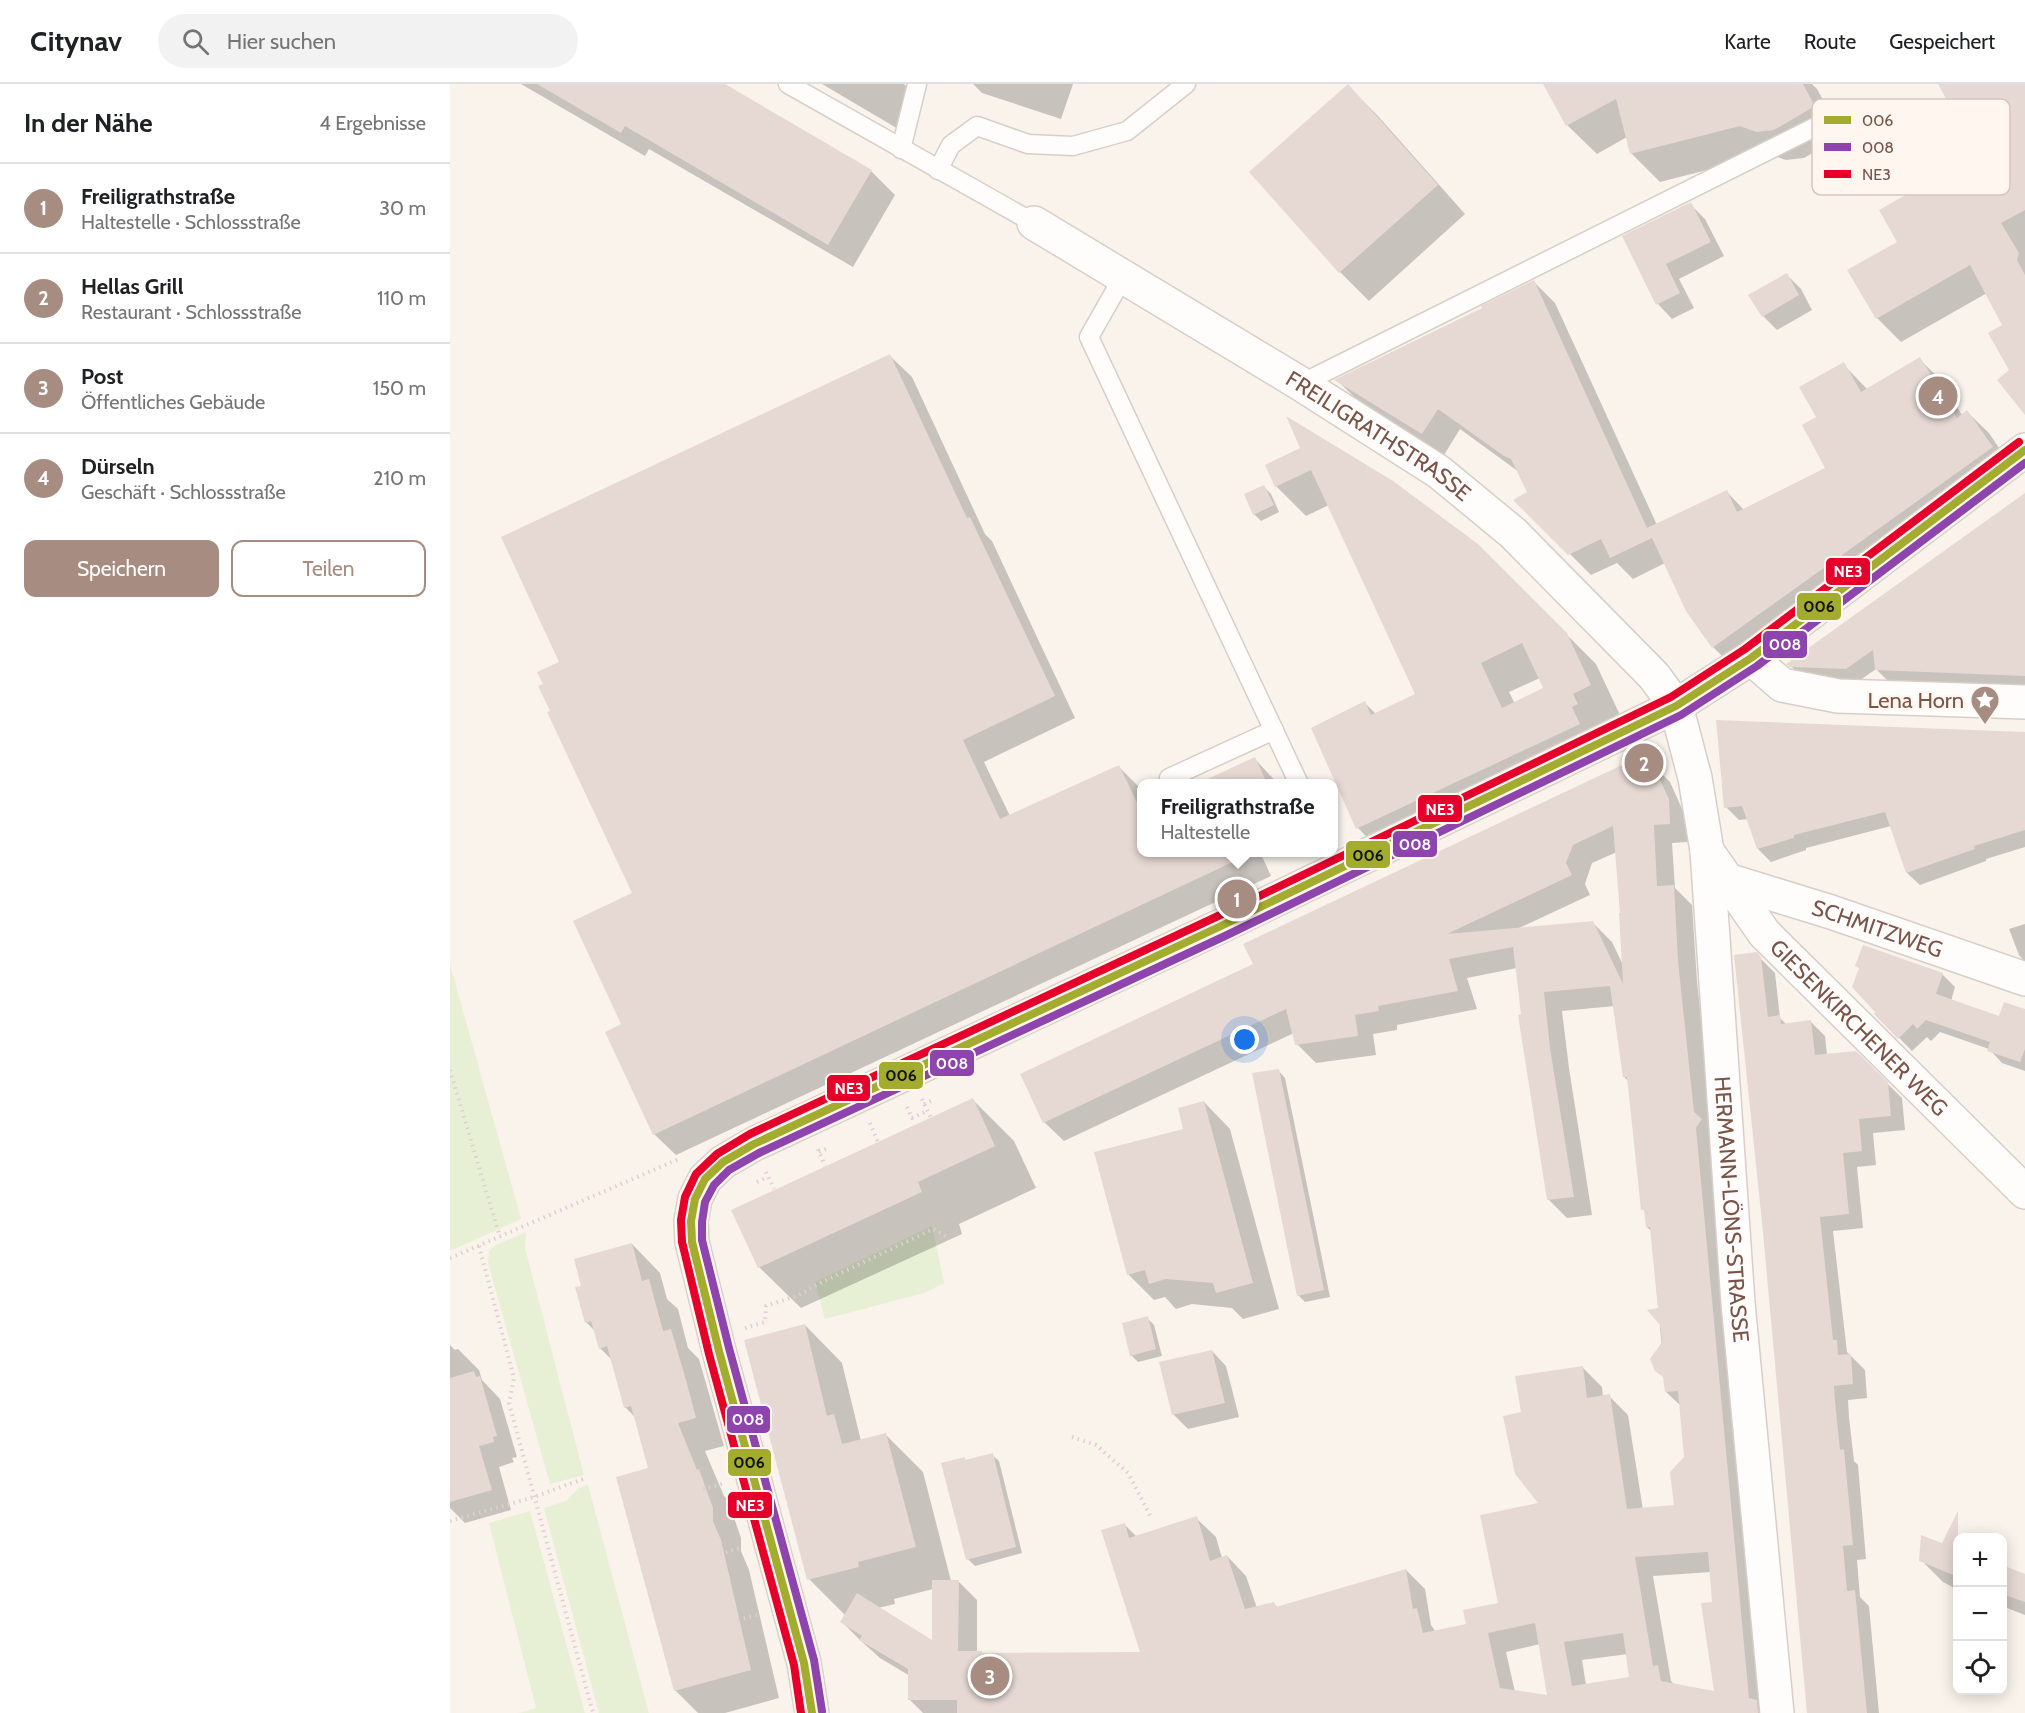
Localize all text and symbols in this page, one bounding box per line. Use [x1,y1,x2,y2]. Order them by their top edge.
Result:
search box [158,14,578,68]
text: Citynav [30,24,122,58]
icon: search [179,25,212,58]
text: Hier suchen [227,28,336,55]
text: Karte [1724,29,1771,54]
text: Route [1804,29,1856,54]
text: Gespeichert [1889,29,1995,54]
legend [1812,99,2010,195]
text: In der Nähe [24,107,153,139]
text: 4 Ergebnisse [319,111,426,135]
text: 006 [1862,111,1893,130]
text: 008 [1862,138,1894,157]
text: NE3 [1862,165,1891,184]
text: Freiligrathstraße [81,183,235,210]
text: 1 [40,196,47,220]
text: 30 m [379,196,426,220]
text: Haltestelle · Schlossstraße [81,210,301,234]
text: Hellas Grill [81,273,183,300]
text: 2 [38,286,49,310]
text: 110 m [377,286,426,310]
text: Restaurant · Schlossstraße [81,300,302,324]
text: Post [81,363,123,390]
street label: FREILIGRATHSTRASSE [1281,365,1476,507]
pin: 4 [1918,374,1958,418]
text: 3 [38,376,49,400]
text: 150 m [373,376,426,400]
text: Öffentliches Gebäude [81,390,265,414]
text: Dürseln [81,453,155,480]
text: 4 [37,466,50,490]
text: 210 m [373,466,426,490]
text: Geschäft · Schlossstraße [81,480,286,504]
button: Speichern [24,540,219,597]
button: Teilen [231,540,426,597]
line badge: NE3 [1825,557,1871,586]
text: NE3 [1833,562,1863,581]
line badge: 006 [1796,592,1842,621]
text: 006 [1803,597,1835,616]
line badge: 008 [1762,630,1808,659]
text: 008 [1769,635,1801,654]
place icon: Lena Horn [1969,684,2001,726]
place label: Lena Horn [1868,687,1964,714]
pin: 2 [1624,740,1664,786]
popup [1137,779,1338,857]
text: Freiligrathstraße [1160,793,1315,820]
line badge: NE3 [1417,794,1463,823]
text: NE3 [1425,800,1455,819]
text: Haltestelle [1160,820,1250,844]
line badge: 008 [1392,830,1438,858]
text: 008 [1399,835,1431,854]
line badge: 006 [1345,840,1391,869]
text: 006 [1352,846,1384,865]
pin: 1 [1218,876,1256,922]
street label: SCHMITZWEG [1809,894,1946,964]
street label: GIESENKIRCHENER WEG [1764,934,1953,1122]
your location [1230,1025,1259,1054]
line badge: 008 [929,1049,975,1077]
text: 008 [936,1054,968,1073]
line badge: 006 [878,1061,924,1090]
text: 006 [885,1066,917,1085]
line badge: NE3 [826,1074,871,1102]
street label: HERMANN-LÖNS-STRASSE [1708,1075,1755,1344]
text: NE3 [834,1079,864,1098]
line badge: 008 [726,1405,771,1434]
text: 008 [732,1410,764,1429]
line badge: 006 [727,1448,772,1477]
text: 006 [733,1453,765,1472]
line badge: NE3 [727,1491,773,1519]
text: NE3 [735,1496,765,1515]
map controls [1953,1533,2007,1695]
button: + [1953,1533,2007,1587]
button: − [1953,1587,2007,1641]
button: locate [1953,1641,2007,1695]
pin: 3 [970,1654,1010,1698]

